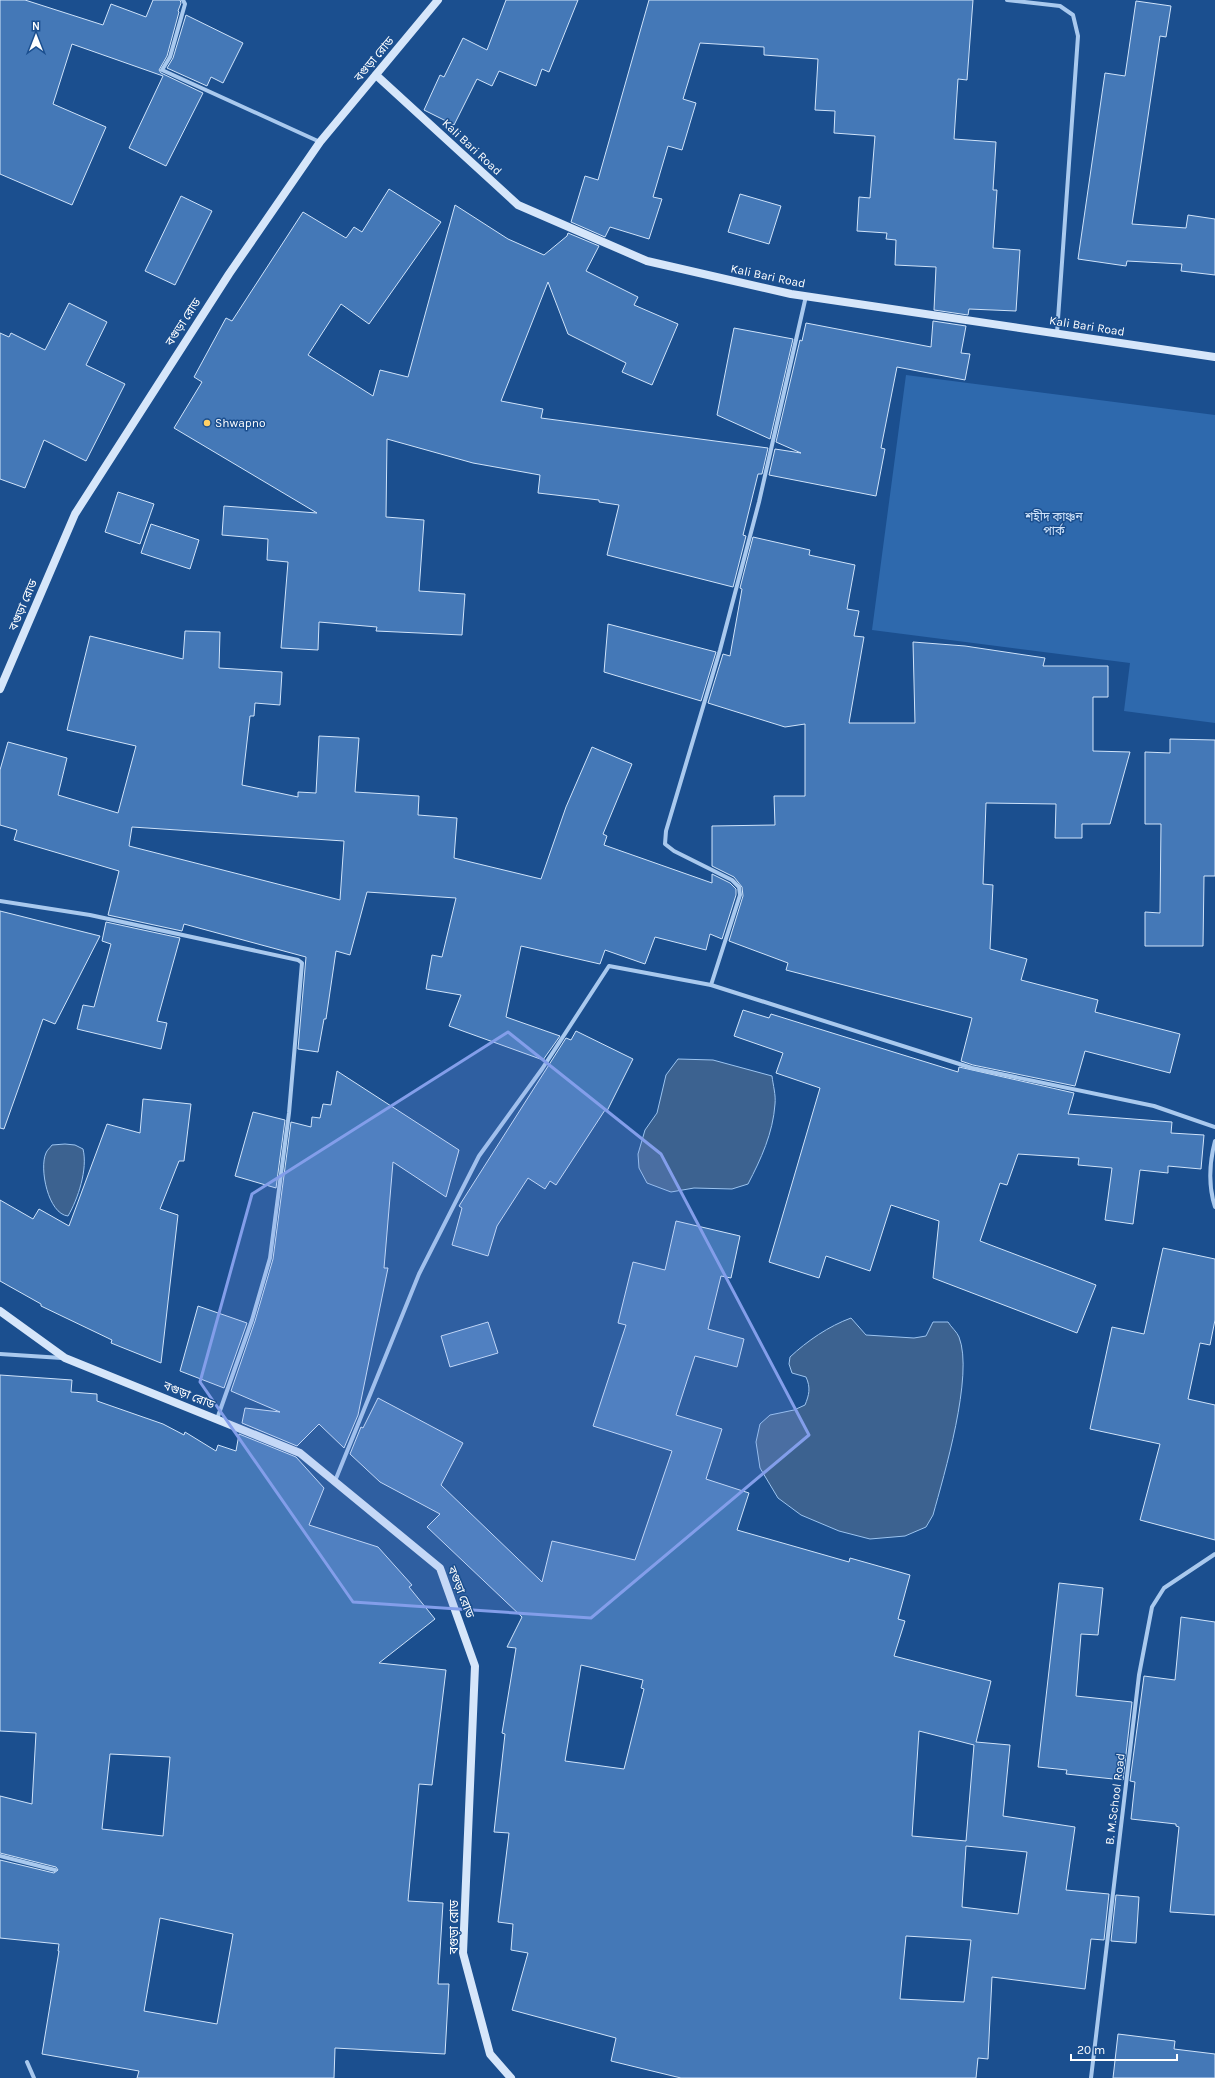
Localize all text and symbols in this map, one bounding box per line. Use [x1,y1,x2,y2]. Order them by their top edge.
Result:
north arrow [16,16,56,56]
text: N [32,20,40,33]
street label: বগুড়া রোড [351,33,397,85]
street label: Kali Bari Road [439,116,505,178]
street label: Kali Bari Road [729,261,807,291]
street label: বগুড়া রোড [162,295,204,349]
street label: Kali Bari Road [1048,313,1126,339]
place label: Shwapno [215,416,266,430]
marker: Shwapno [202,418,212,428]
park label: শহীদ কাঞ্চন পার্ক [1024,509,1084,538]
street label: বগুড়া রোড [6,577,40,634]
street label: বগুড়া রোড [160,1378,217,1412]
street label: বগুড়া রোড [444,1563,477,1620]
street label: B. M.School Road [1102,1752,1128,1846]
street label: বগুড়া রোড [447,1900,461,1955]
scale bar [1071,2036,1177,2062]
text: 20 m [1077,2043,1105,2057]

